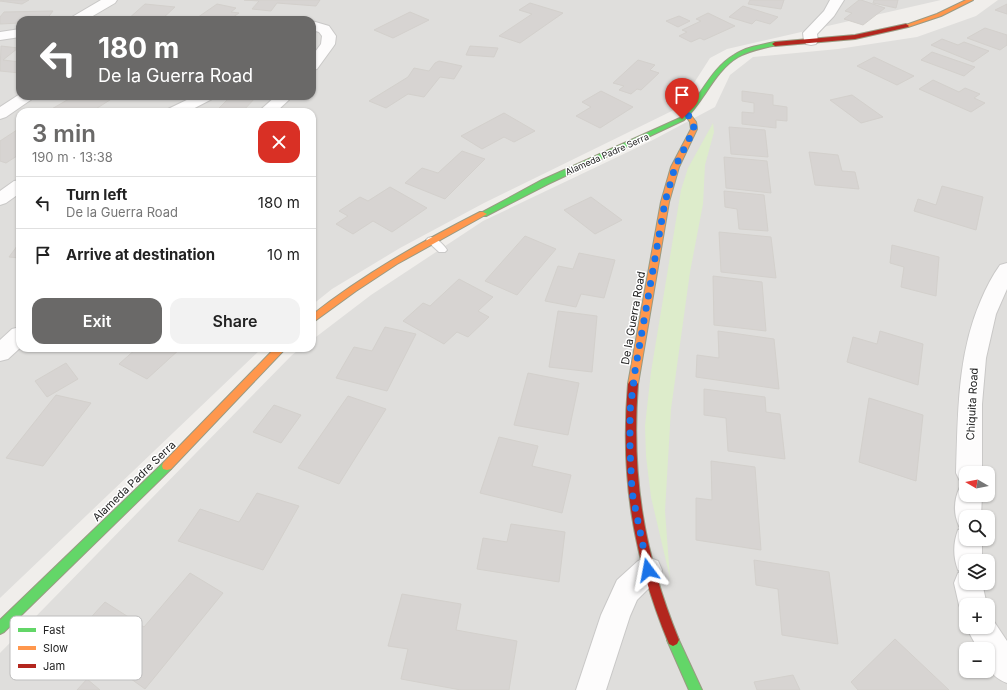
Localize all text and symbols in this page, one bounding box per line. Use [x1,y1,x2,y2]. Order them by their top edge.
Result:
text: 180 m [98,31,179,65]
icon: left [32,32,84,84]
text: De la Guerra Road [98,65,253,86]
pin [665,78,699,119]
icon: arrive [671,84,693,106]
text: 3 min [32,119,96,148]
button: close [258,121,300,163]
street label: Alameda Padre Serra [564,131,650,177]
text: 190 m · 13:38 [32,149,113,165]
text: Turn left [66,185,127,204]
icon: left [32,192,54,214]
text: 180 m [258,193,300,212]
text: De la Guerra Road [66,204,178,220]
icon: arrive [32,244,54,266]
text: Arrive at destination [66,245,215,264]
text: 10 m [267,245,300,264]
street label: De la Guerra Road [618,270,648,366]
button: Exit [32,298,162,344]
button: Share [170,298,300,344]
street label: Chiquita Road [963,367,981,441]
street label: Alameda Padre Serra [90,438,178,524]
north arrow [959,466,995,502]
map controls [959,466,995,678]
button: search [959,510,995,546]
position arrow [627,549,669,591]
button: layers [959,554,995,590]
button: + [959,598,995,634]
legend [10,616,142,680]
text: Fast [43,623,65,637]
text: Slow [43,641,68,655]
button: − [959,642,995,678]
text: Jam [43,659,65,673]

